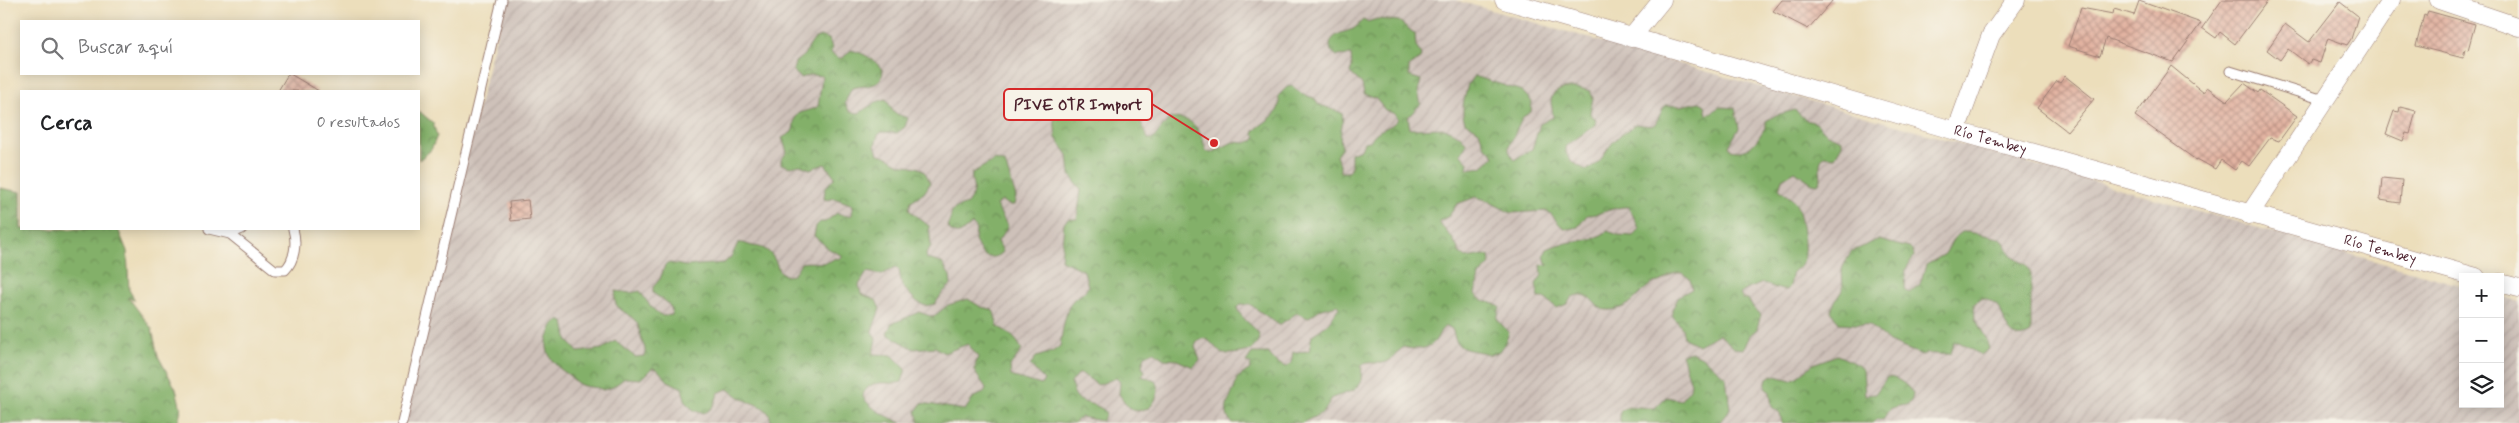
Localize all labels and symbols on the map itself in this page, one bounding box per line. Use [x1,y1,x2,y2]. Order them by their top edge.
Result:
callout: PIVE OTR Import [1004,89,1152,120]
text: PIVE OTR Import [1014,95,1143,116]
street label: Río Tembey [1951,121,2029,160]
street label: Río Tembey [2341,230,2419,270]

